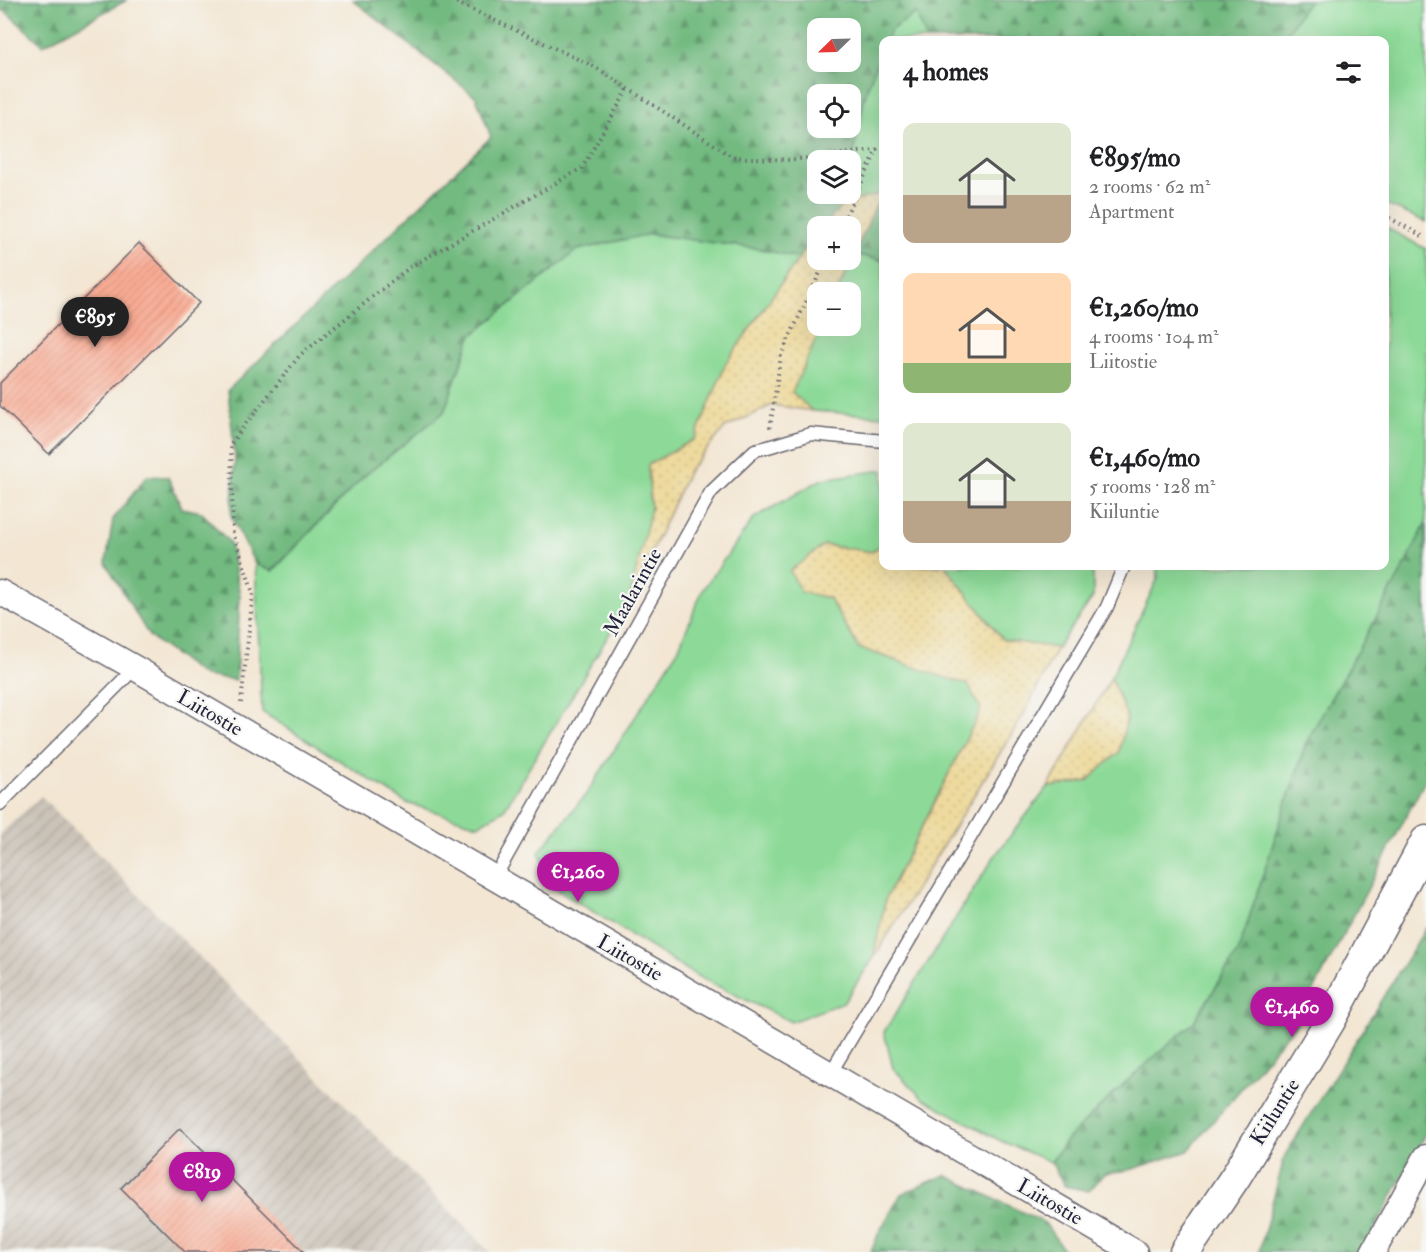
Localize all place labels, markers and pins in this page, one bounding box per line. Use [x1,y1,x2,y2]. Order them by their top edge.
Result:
pin: €895 [59,297,131,348]
pin: €1,260 [529,852,627,903]
pin: €1,460 [1243,987,1341,1038]
pin: €819 [166,1152,238,1203]

